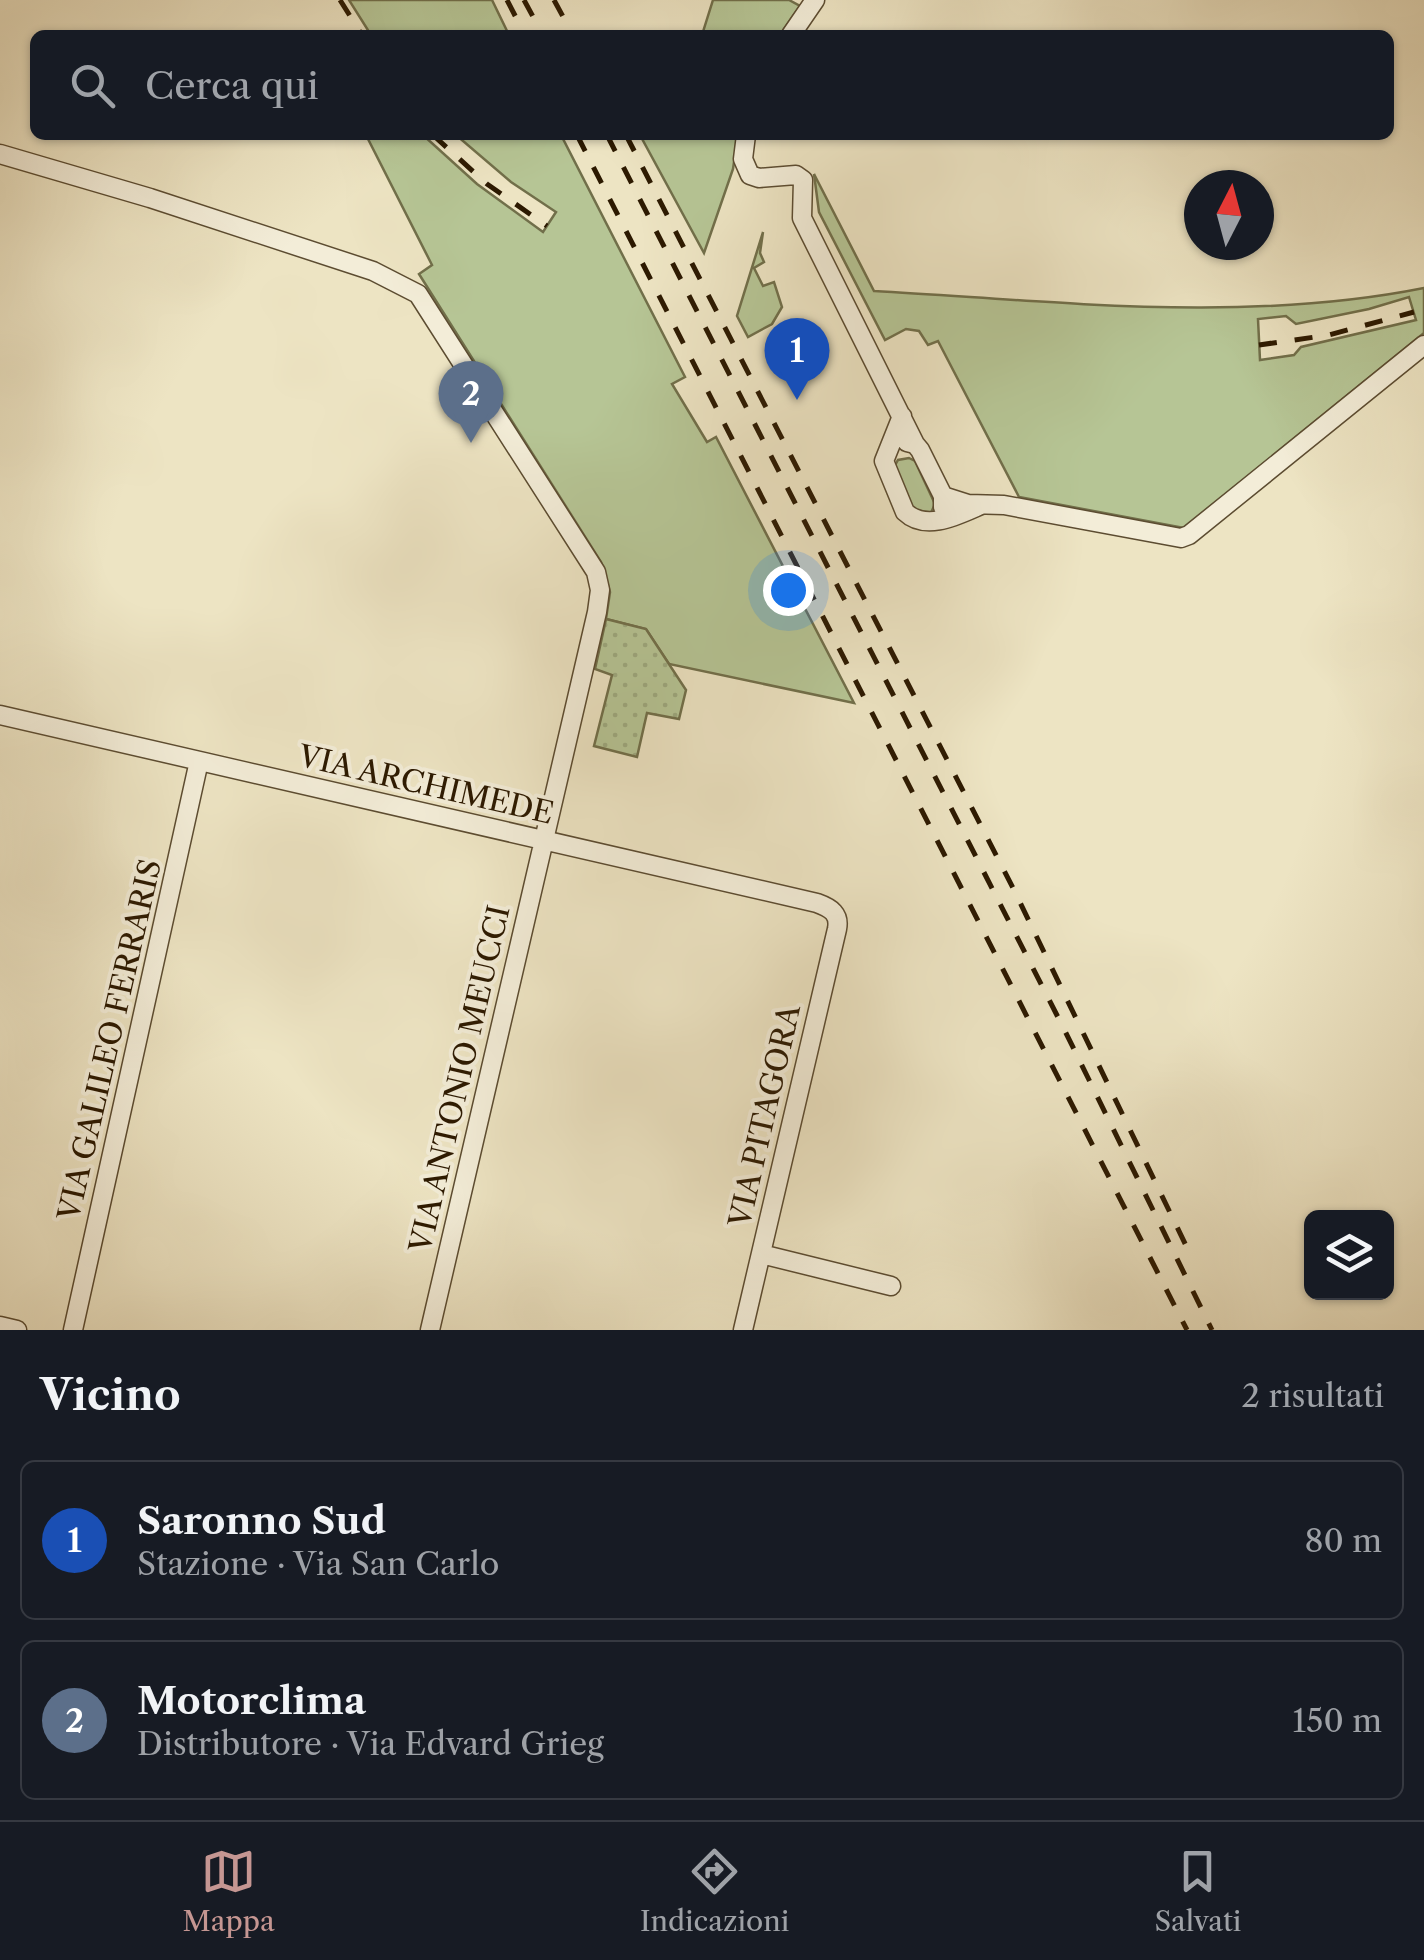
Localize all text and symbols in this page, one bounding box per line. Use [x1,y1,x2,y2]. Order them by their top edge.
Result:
search box [30,30,1394,140]
icon: search [65,58,120,113]
text: Cerca qui [145,62,319,109]
north arrow [1184,170,1274,260]
pin: 1 [764,318,830,400]
pin: 2 [438,360,504,443]
your location [763,565,814,616]
street label: VIA ARCHIMEDE [294,737,557,832]
street label: VIA GALILEO FERRARIS [50,856,169,1225]
street label: VIA ANTONIO MEUCCI [401,902,517,1257]
street label: VIA PITAGORA [721,1000,808,1232]
map controls [1304,1210,1394,1300]
button: layers [1304,1210,1394,1300]
text: Vicino [40,1369,181,1421]
text: 2 risultati [1241,1376,1384,1415]
text: Saronno Sud [137,1497,386,1544]
text: 1 [67,1521,82,1560]
text: 80 m [1304,1521,1382,1560]
text: Stazione · Via San Carlo [137,1544,499,1583]
text: Motorclima [137,1677,366,1724]
text: 2 [65,1701,84,1740]
text: 150 m [1293,1701,1382,1740]
text: Distributore · Via Edvard Grieg [137,1724,604,1763]
tab: Mappa [183,1844,275,1938]
tab: Indicazioni [640,1844,789,1938]
tab: Salvati [1154,1844,1241,1938]

